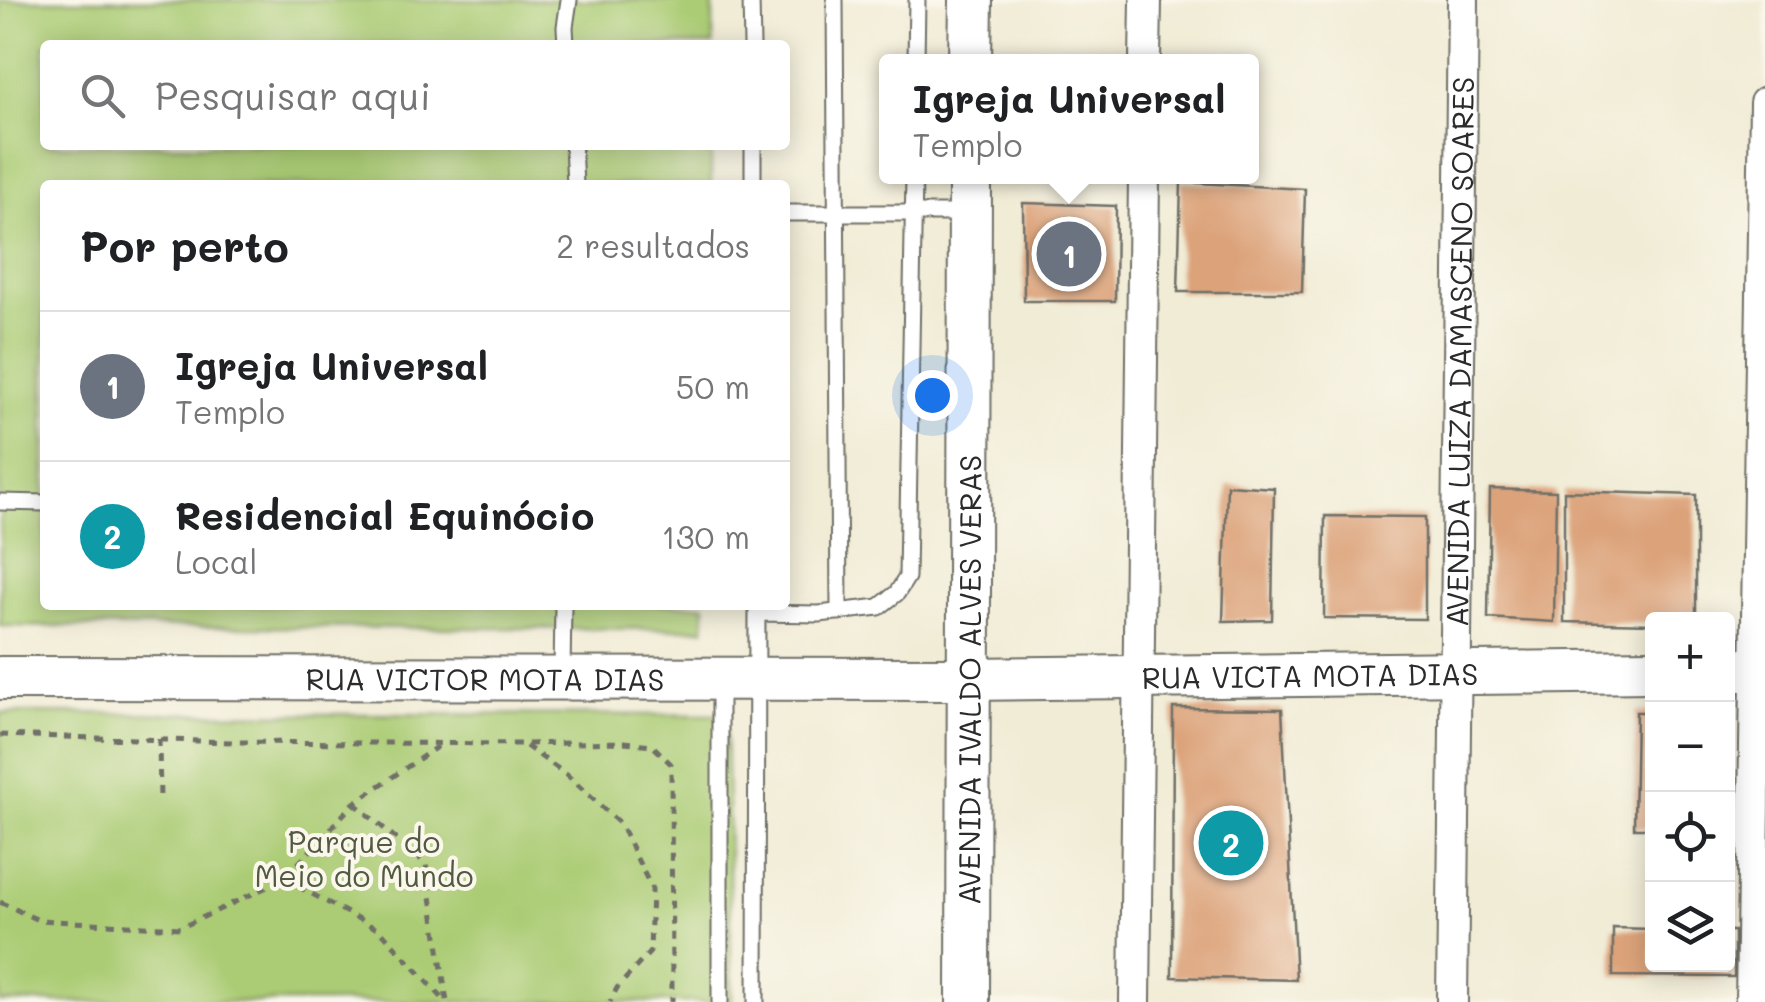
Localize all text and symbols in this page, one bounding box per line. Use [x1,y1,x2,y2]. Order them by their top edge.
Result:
search box [40,40,790,150]
popup [879,54,1259,184]
icon: search [75,68,130,123]
text: Pesquisar aqui [155,70,431,120]
text: Igreja Universal [913,73,1225,123]
street label: AVENIDA LUIZA DAMASCENO SOARES [1436,77,1482,627]
text: Templo [913,123,1022,165]
pin: 1 [1036,216,1102,292]
text: Por perto [80,218,289,273]
text: 2 resultados [556,224,750,266]
text: Igreja Universal [175,340,488,390]
text: 1 [105,365,120,407]
text: 50 m [676,365,750,407]
your location [907,370,958,421]
text: Templo [175,390,285,432]
street label: AVENIDA IVALDO ALVES VERAS [948,455,989,905]
text: Residencial Equinócio [175,490,594,540]
text: 2 [104,515,121,557]
text: 130 m [661,515,750,557]
text: Local [175,540,258,582]
map controls [1645,612,1735,972]
button: + [1645,612,1735,702]
street label: RUA VICTA MOTA DIAS [1141,653,1479,697]
street label: RUA VICTOR MOTA DIAS [305,658,665,699]
button: − [1645,702,1735,792]
button: locate [1645,792,1735,882]
pin: 2 [1198,806,1264,880]
park label: Parque do Meio do Mundo [254,821,474,895]
button: layers [1645,882,1735,972]

